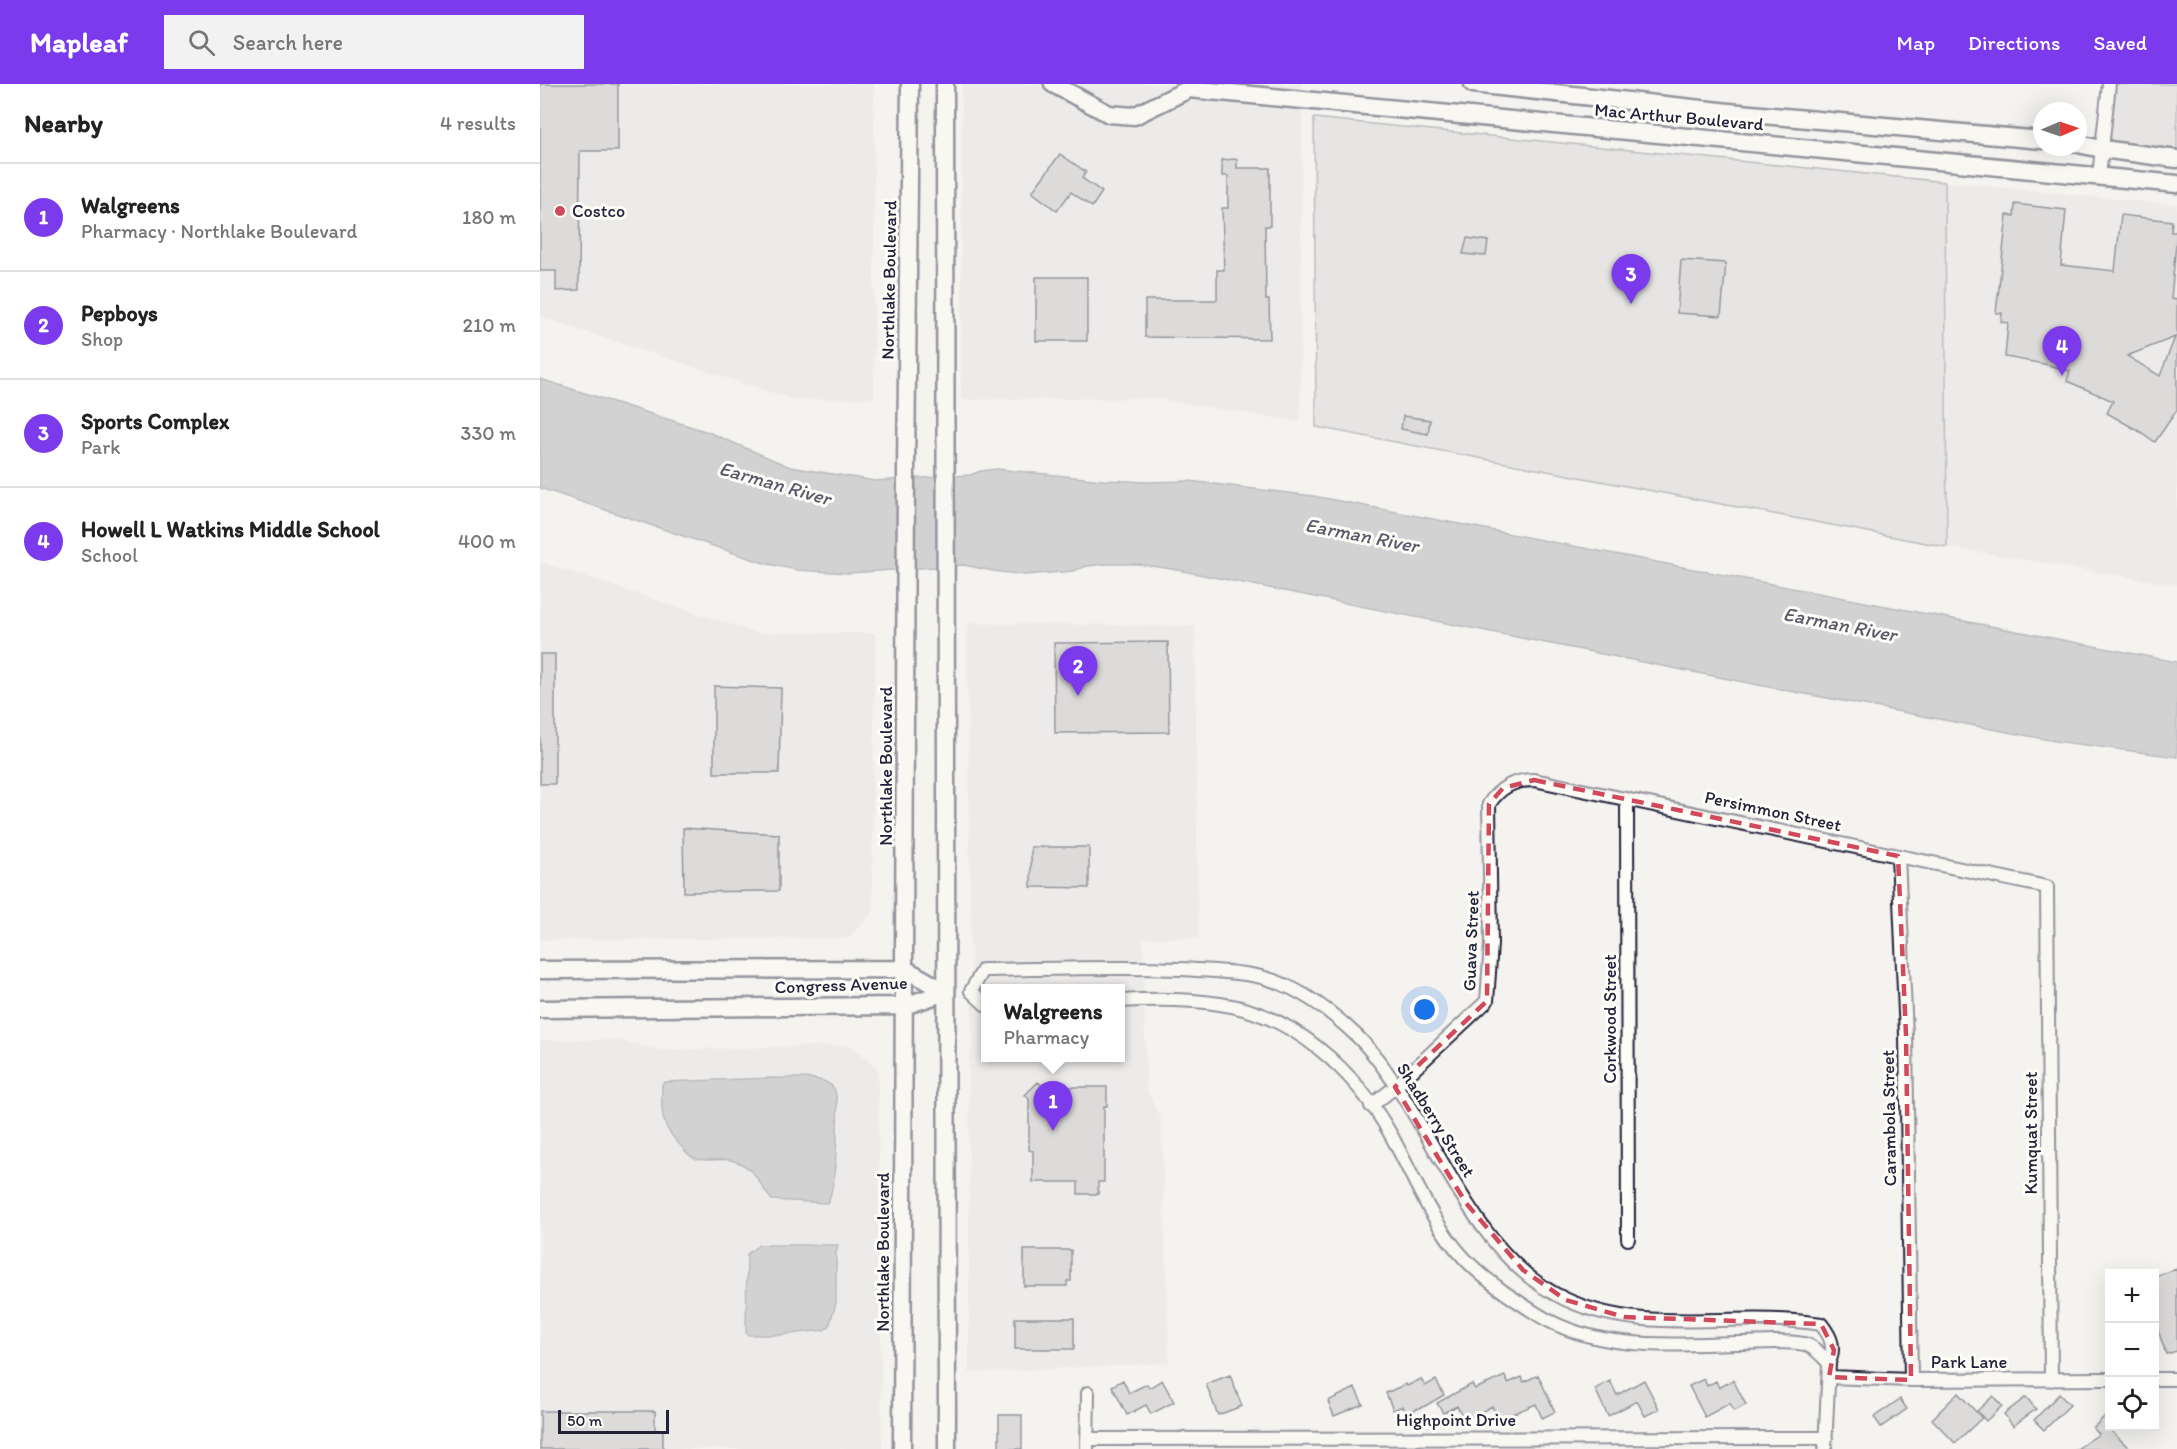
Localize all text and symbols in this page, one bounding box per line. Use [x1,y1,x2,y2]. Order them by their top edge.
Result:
search box [164,15,584,69]
text: Mapleaf [30,25,128,59]
icon: search [185,26,218,59]
text: Search here [233,29,343,56]
text: Map [1897,30,1935,55]
text: Directions [1968,30,2060,55]
text: Saved [2093,30,2147,55]
street label: Mac Arthur Boulevard [1593,99,1765,135]
north arrow [2033,102,2087,156]
text: Nearby [24,107,103,139]
text: 4 results [440,111,516,135]
text: Walgreens [81,192,180,219]
place label: Costco [572,200,625,222]
street label: Northlake Boulevard [877,200,901,360]
marker: Costco [553,204,567,218]
text: 1 [39,205,48,229]
text: 180 m [462,205,516,229]
text: Pharmacy · Northlake Boulevard [81,219,357,243]
pin: 3 [1612,254,1650,304]
text: Pepboys [81,300,158,327]
text: 2 [38,313,49,337]
text: 210 m [463,313,516,337]
pin: 4 [2042,326,2081,376]
text: Shop [81,327,123,351]
text: Sports Complex [81,408,229,435]
text: 3 [38,421,49,445]
text: 330 m [461,421,516,445]
text: Park [81,435,120,459]
water label: Earman River [717,456,836,511]
water label: Earman River [1303,512,1423,558]
text: Howell L Watkins Middle School [81,516,380,543]
text: 4 [37,529,50,553]
text: 400 m [458,529,516,553]
text: School [81,543,138,567]
water label: Earman River [1781,601,1901,647]
pin: 2 [1058,646,1098,696]
street label: Northlake Boulevard [875,686,897,846]
street label: Persimmon Street [1703,786,1844,836]
street label: Guava Street [1458,890,1484,992]
street label: Corkwood Street [1599,954,1621,1084]
street label: Congress Avenue [774,972,908,998]
popup [981,984,1125,1062]
your location [1410,995,1439,1024]
text: Walgreens [1004,998,1102,1025]
text: Pharmacy [1004,1025,1089,1049]
street label: Carambola Street [1877,1049,1901,1186]
street label: Shadberry Street [1392,1059,1480,1182]
street label: Kumquat Street [2020,1071,2042,1195]
pin: 1 [1034,1082,1072,1131]
street label: Northlake Boulevard [872,1172,894,1332]
map controls [2105,1269,2159,1431]
button: + [2105,1269,2159,1323]
button: − [2105,1323,2159,1377]
street label: Park Lane [1931,1351,2007,1373]
button: locate [2105,1377,2159,1431]
scale bar [558,1407,669,1434]
street label: Highpoint Drive [1396,1409,1516,1431]
text: 50 m [567,1411,602,1430]

